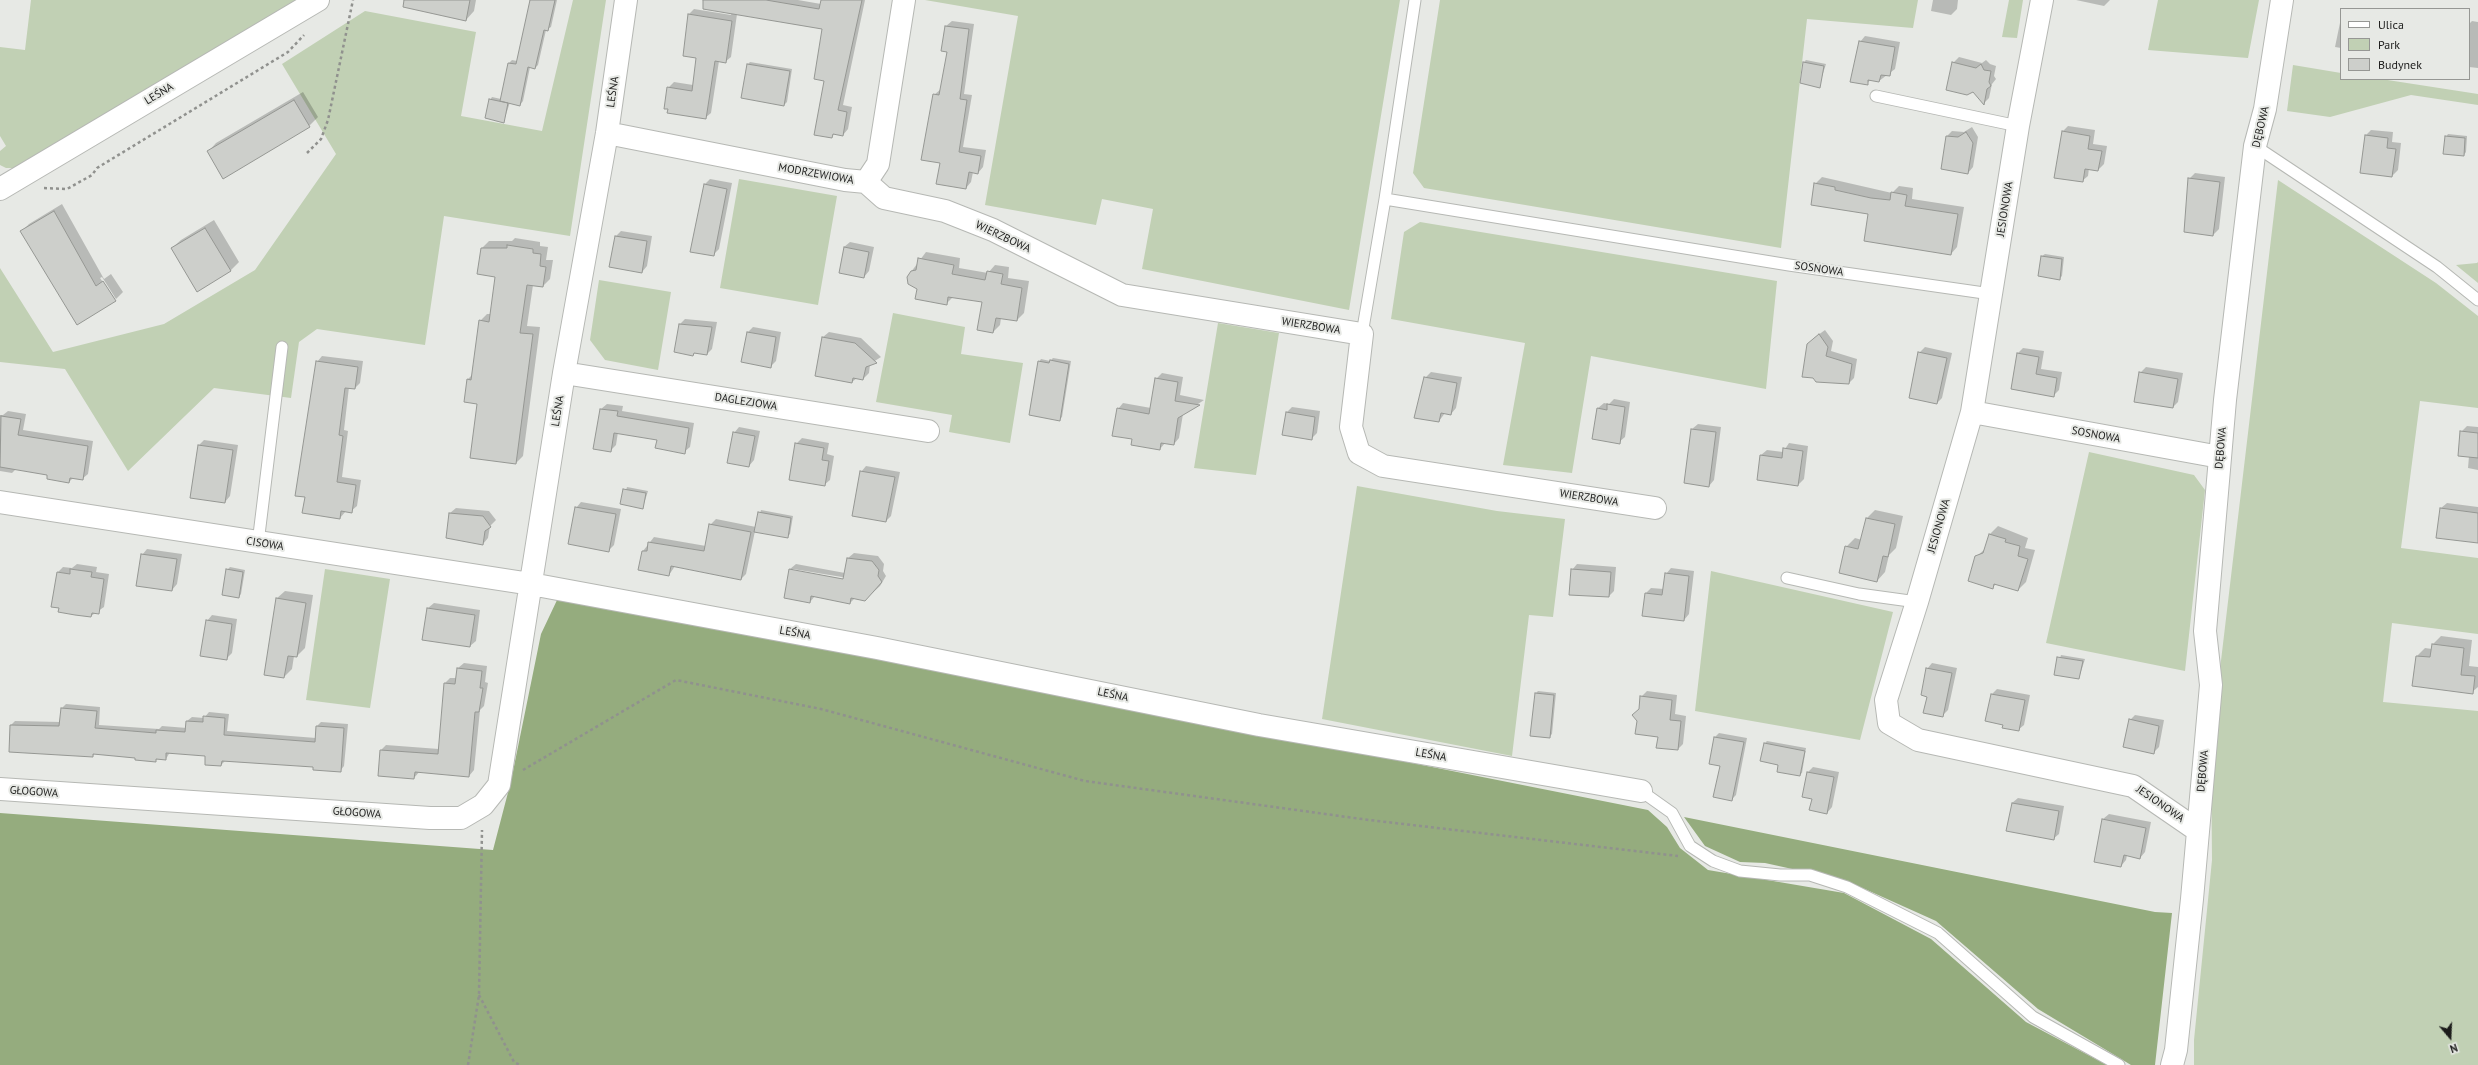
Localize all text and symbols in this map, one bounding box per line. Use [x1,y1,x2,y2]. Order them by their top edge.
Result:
legend [2340,8,2470,80]
text: Ulica [2378,17,2404,32]
text: Park [2378,37,2400,52]
text: Budynek [2378,57,2422,72]
street label: LEŚNA [604,76,622,108]
street label: LEŚNA [142,80,176,108]
street label: DĘBOWA [2250,105,2272,149]
street label: MODRZEWIOWA [777,161,855,187]
street label: JESIONOWA [1994,181,2016,237]
street label: WIERZBOWA [973,218,1033,256]
street label: SOSNOWA [1794,259,1844,279]
street label: WIERZBOWA [1281,315,1341,337]
street label: DAGLEZJOWA [714,391,778,413]
street label: LEŚNA [549,395,567,427]
street label: SOSNOWA [2071,424,2121,446]
street label: DĘBOWA [2213,426,2229,470]
street label: WIERZBOWA [1559,487,1619,509]
street label: JESIONOWA [1925,497,1953,555]
street label: CISOWA [245,535,285,553]
street label: LEŚNA [778,624,812,642]
street label: LEŚNA [1096,685,1130,705]
street label: LEŚNA [1414,746,1448,764]
street label: DĘBOWA [2195,749,2211,793]
street label: JESIONOWA [2133,783,2187,825]
street label: GŁOGOWA [9,784,59,800]
street label: GŁOGOWA [332,805,382,821]
north arrow [2430,1017,2470,1057]
text: N [2448,1041,2460,1056]

